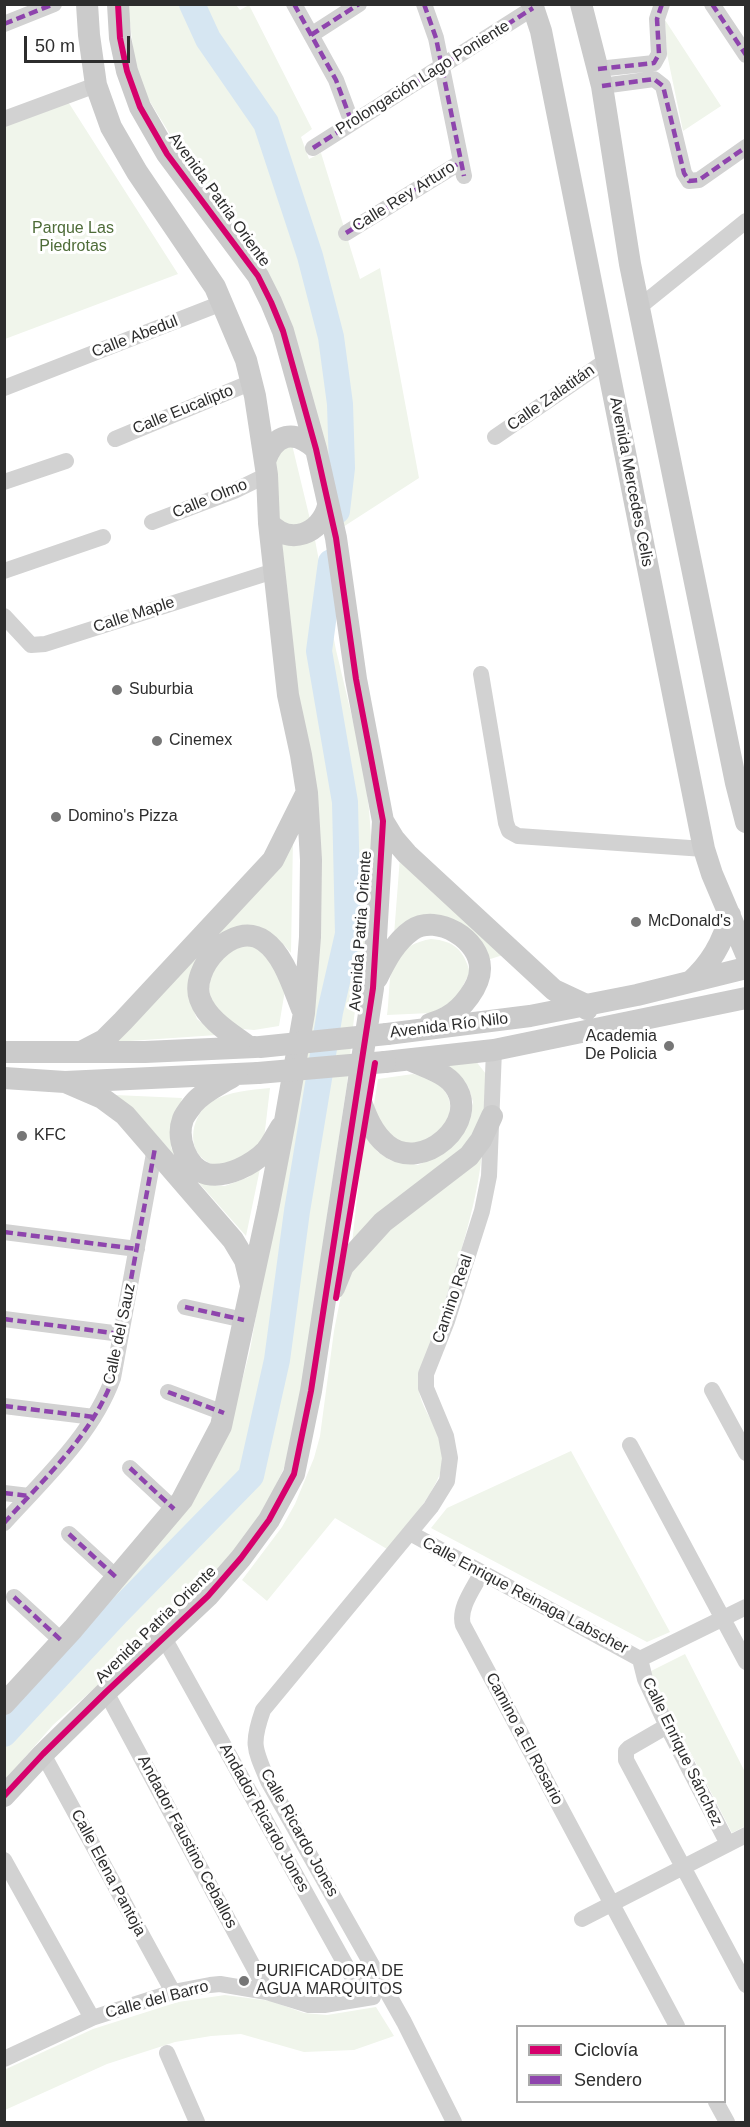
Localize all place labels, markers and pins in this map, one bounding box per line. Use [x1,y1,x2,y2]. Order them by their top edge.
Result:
place label: Suburbia [129,680,193,700]
marker: Suburbia [110,683,124,697]
place label: Cinemex [169,731,232,751]
marker: Cinemex [150,734,164,748]
place label: Domino's Pizza [68,807,178,827]
marker: Domino's Pizza [49,810,63,824]
place label: McDonald's [648,912,731,932]
marker: McDonald's [629,915,643,929]
place label: Academia De Policia [585,1027,657,1065]
marker: Academia De Policia [662,1039,676,1053]
place label: KFC [34,1126,66,1146]
marker: KFC [15,1129,29,1143]
place label: PURIFICADORA DE AGUA MARQUITOS [256,1962,404,2000]
marker: PURIFICADORA DE AGUA MARQUITOS [237,1974,251,1988]

